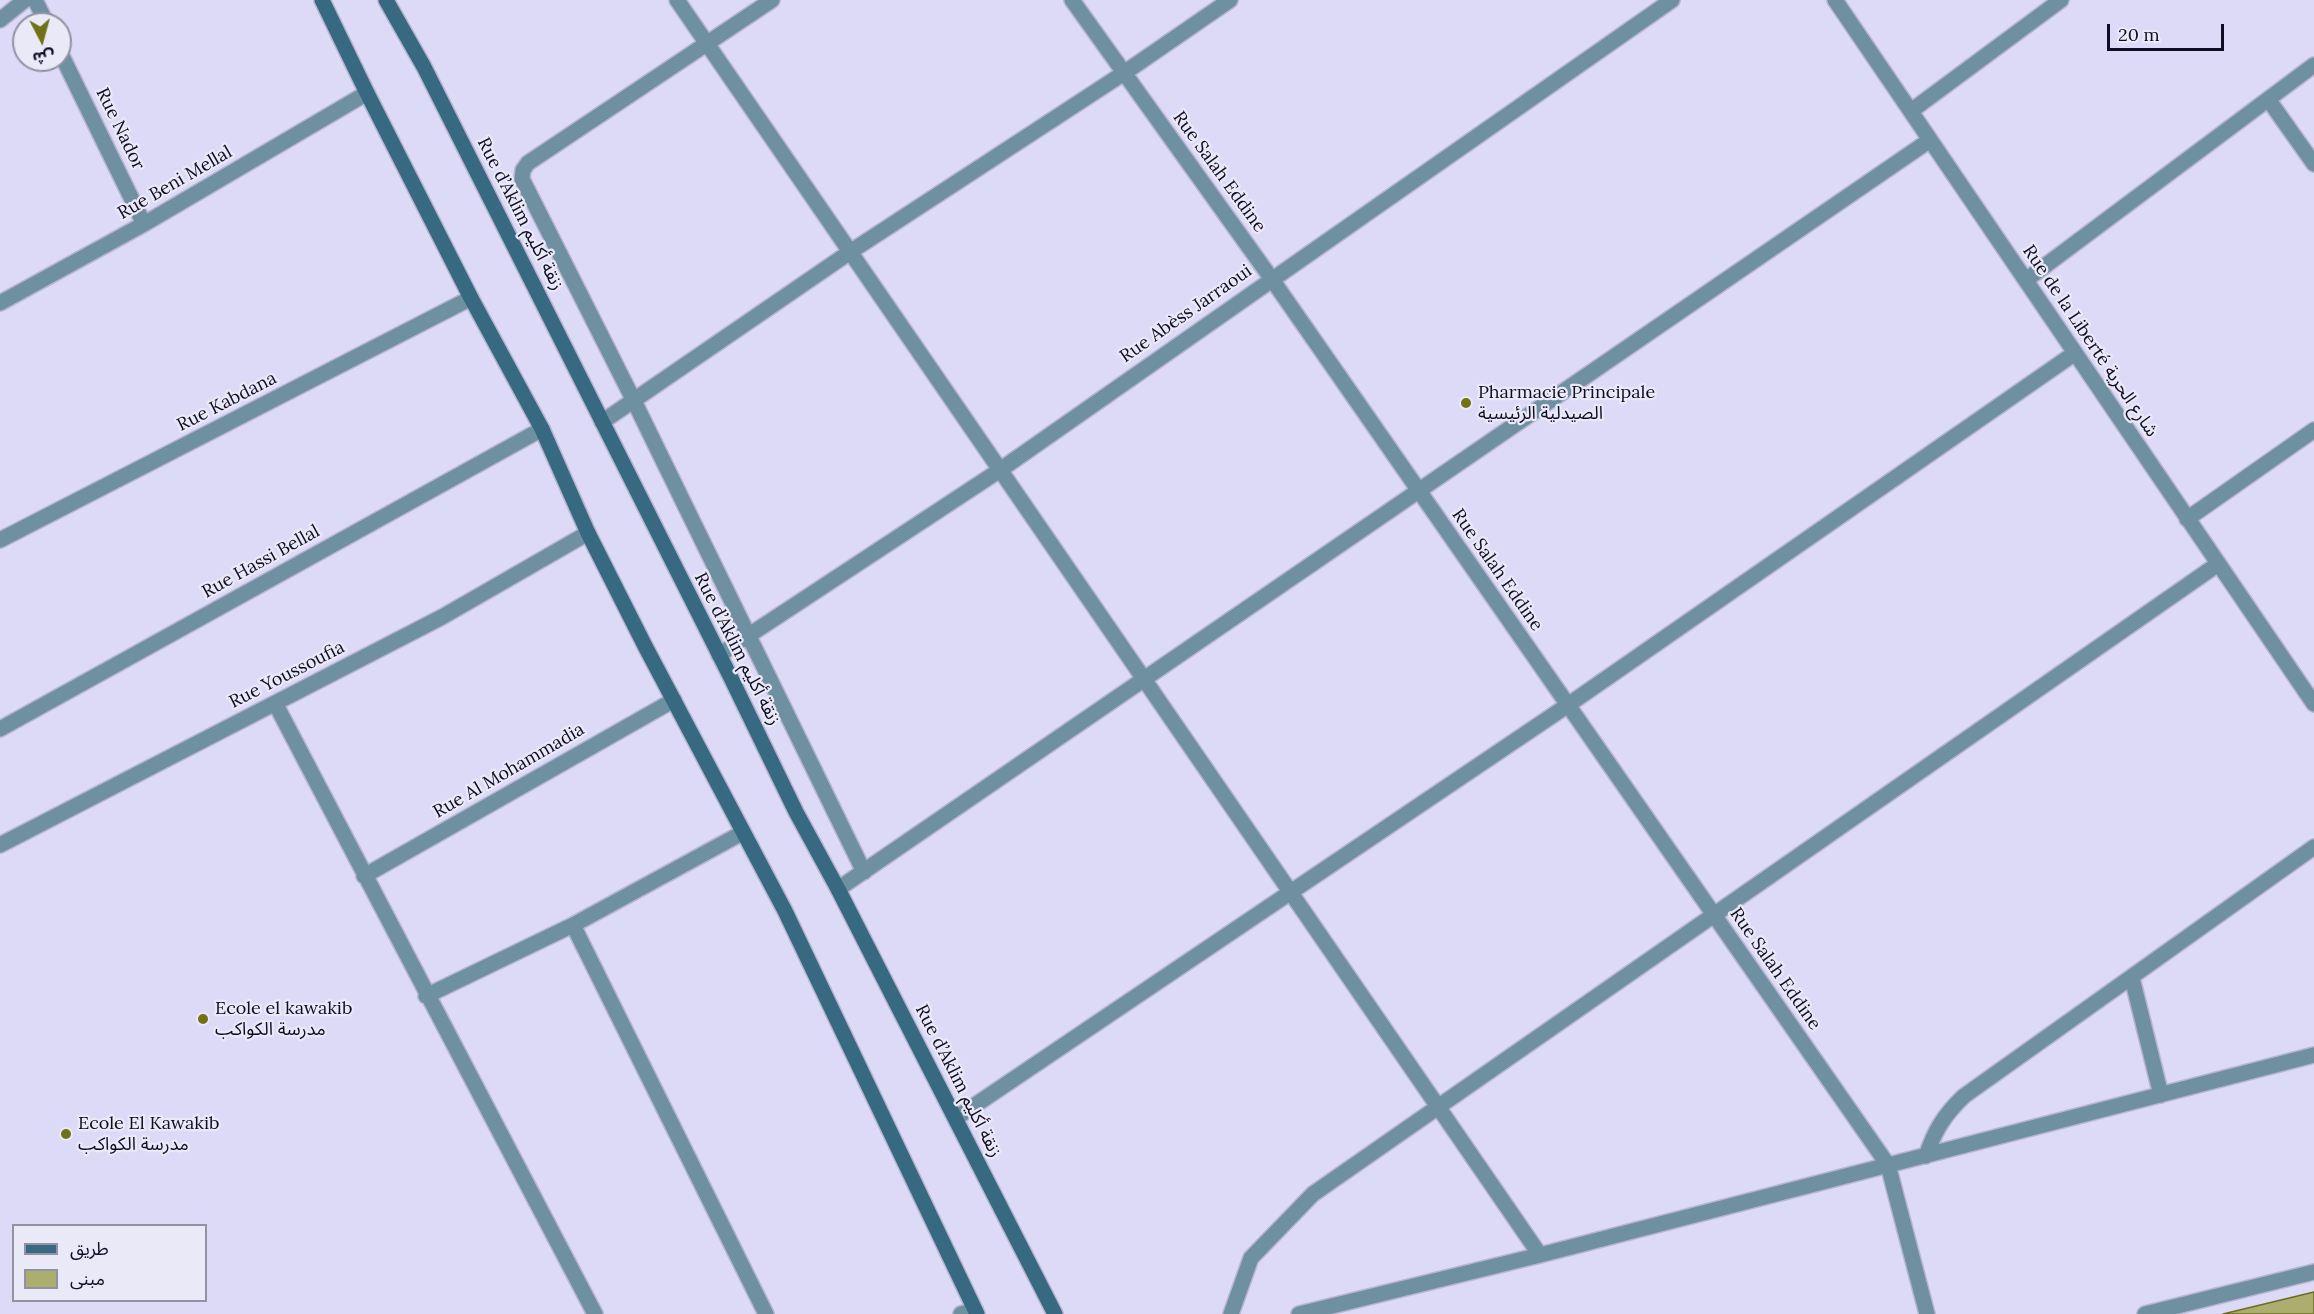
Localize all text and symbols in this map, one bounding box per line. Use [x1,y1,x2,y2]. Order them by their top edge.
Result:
north arrow [12,12,72,72]
scale bar [2110,12,2227,50]
text: 20 m [2118,23,2160,46]
text: ش [32,47,56,69]
street label: Rue Nador [91,84,149,174]
street label: Rue Salah Eddine [1168,107,1270,237]
street label: Rue d’Aklim زنقة أكليم [472,134,568,294]
street label: Rue Beni Mellal [114,142,236,224]
street label: Rue de la Liberté شارع الحرية [2018,241,2162,441]
street label: Rue Abèss Jarraoui [1116,260,1256,368]
street label: Rue Kabdana [174,368,280,436]
place label: Pharmacie Principale الصيدلية الرئيسية [1478,382,1655,424]
marker: Pharmacie Principale الصيدلية الرئيسية [1459,396,1473,410]
street label: Rue Salah Eddine [1447,505,1547,635]
street label: Rue Hassi Bellal [198,521,324,603]
street label: Rue d’Aklim زنقة أكليم [689,569,785,729]
street label: Rue Youssoufia [226,637,348,713]
street label: Rue Al Mohammadia [430,719,588,823]
street label: Rue Salah Eddine [1725,904,1825,1034]
place label: Ecole el kawakib مدرسة الكواكب [215,998,352,1040]
street label: Rue d’Aklim زنقة أكليم [910,1001,1006,1161]
marker: Ecole el kawakib مدرسة الكواكب [196,1012,210,1026]
place label: Ecole El Kawakib مدرسة الكواكب [78,1113,219,1156]
marker: Ecole El Kawakib مدرسة الكواكب [59,1127,73,1141]
legend [12,1224,207,1302]
text: طريق [70,1237,109,1260]
text: مبنى [70,1267,105,1290]

